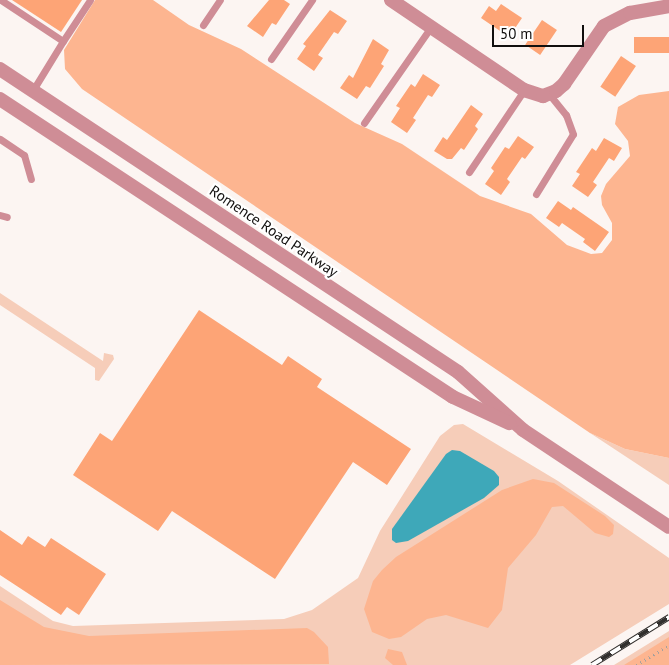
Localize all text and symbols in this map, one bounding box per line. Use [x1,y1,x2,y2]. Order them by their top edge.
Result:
scale bar [494,15,586,47]
text: 50 m [500,24,533,43]
street label: Romence Road Parkway [206,181,342,281]

